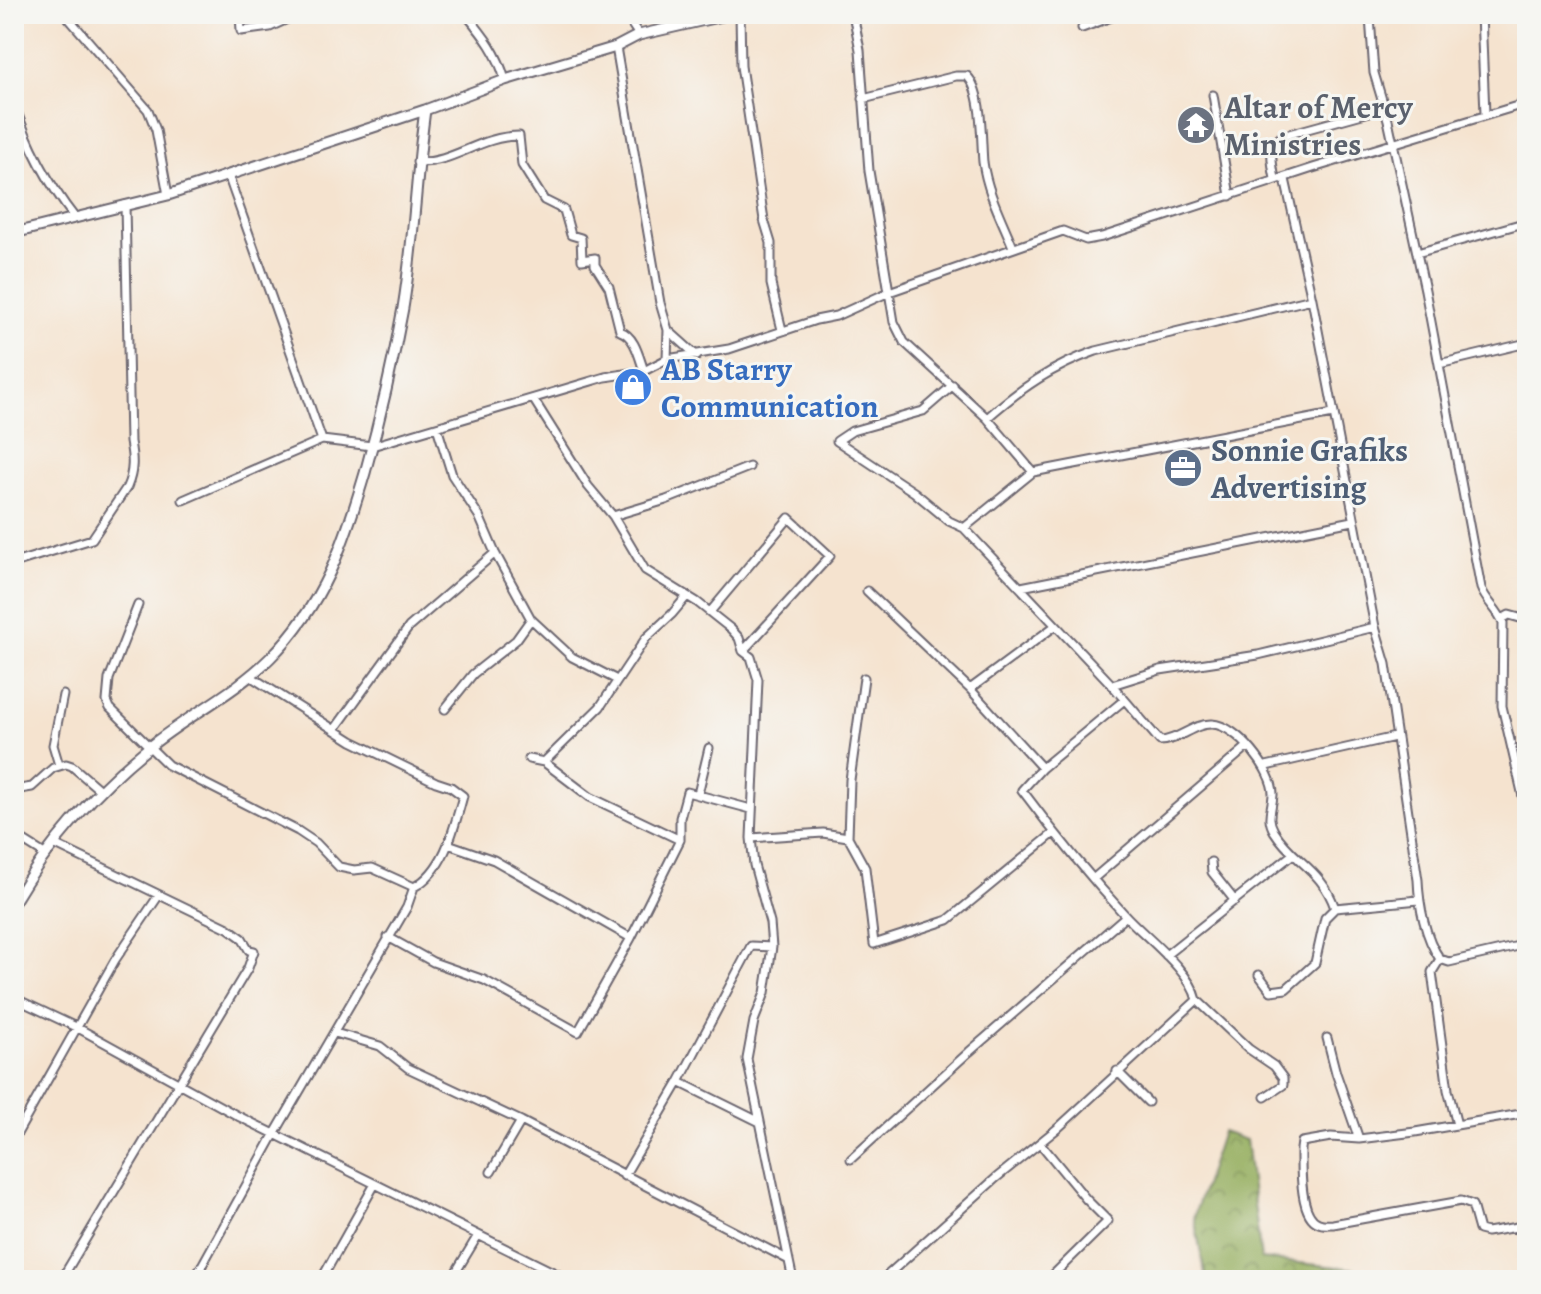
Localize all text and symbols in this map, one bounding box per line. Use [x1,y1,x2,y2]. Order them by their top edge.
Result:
place label: Altar of Mercy Ministries [1223,85,1414,166]
temple icon: Altar of Mercy Ministries [1175,104,1217,146]
place label: AB Starry Communication [660,347,879,428]
shop icon: AB Starry Communication [612,366,654,408]
place label: Sonnie Grafiks Advertising [1210,428,1408,509]
office icon: Sonnie Grafiks Advertising [1162,447,1204,489]

